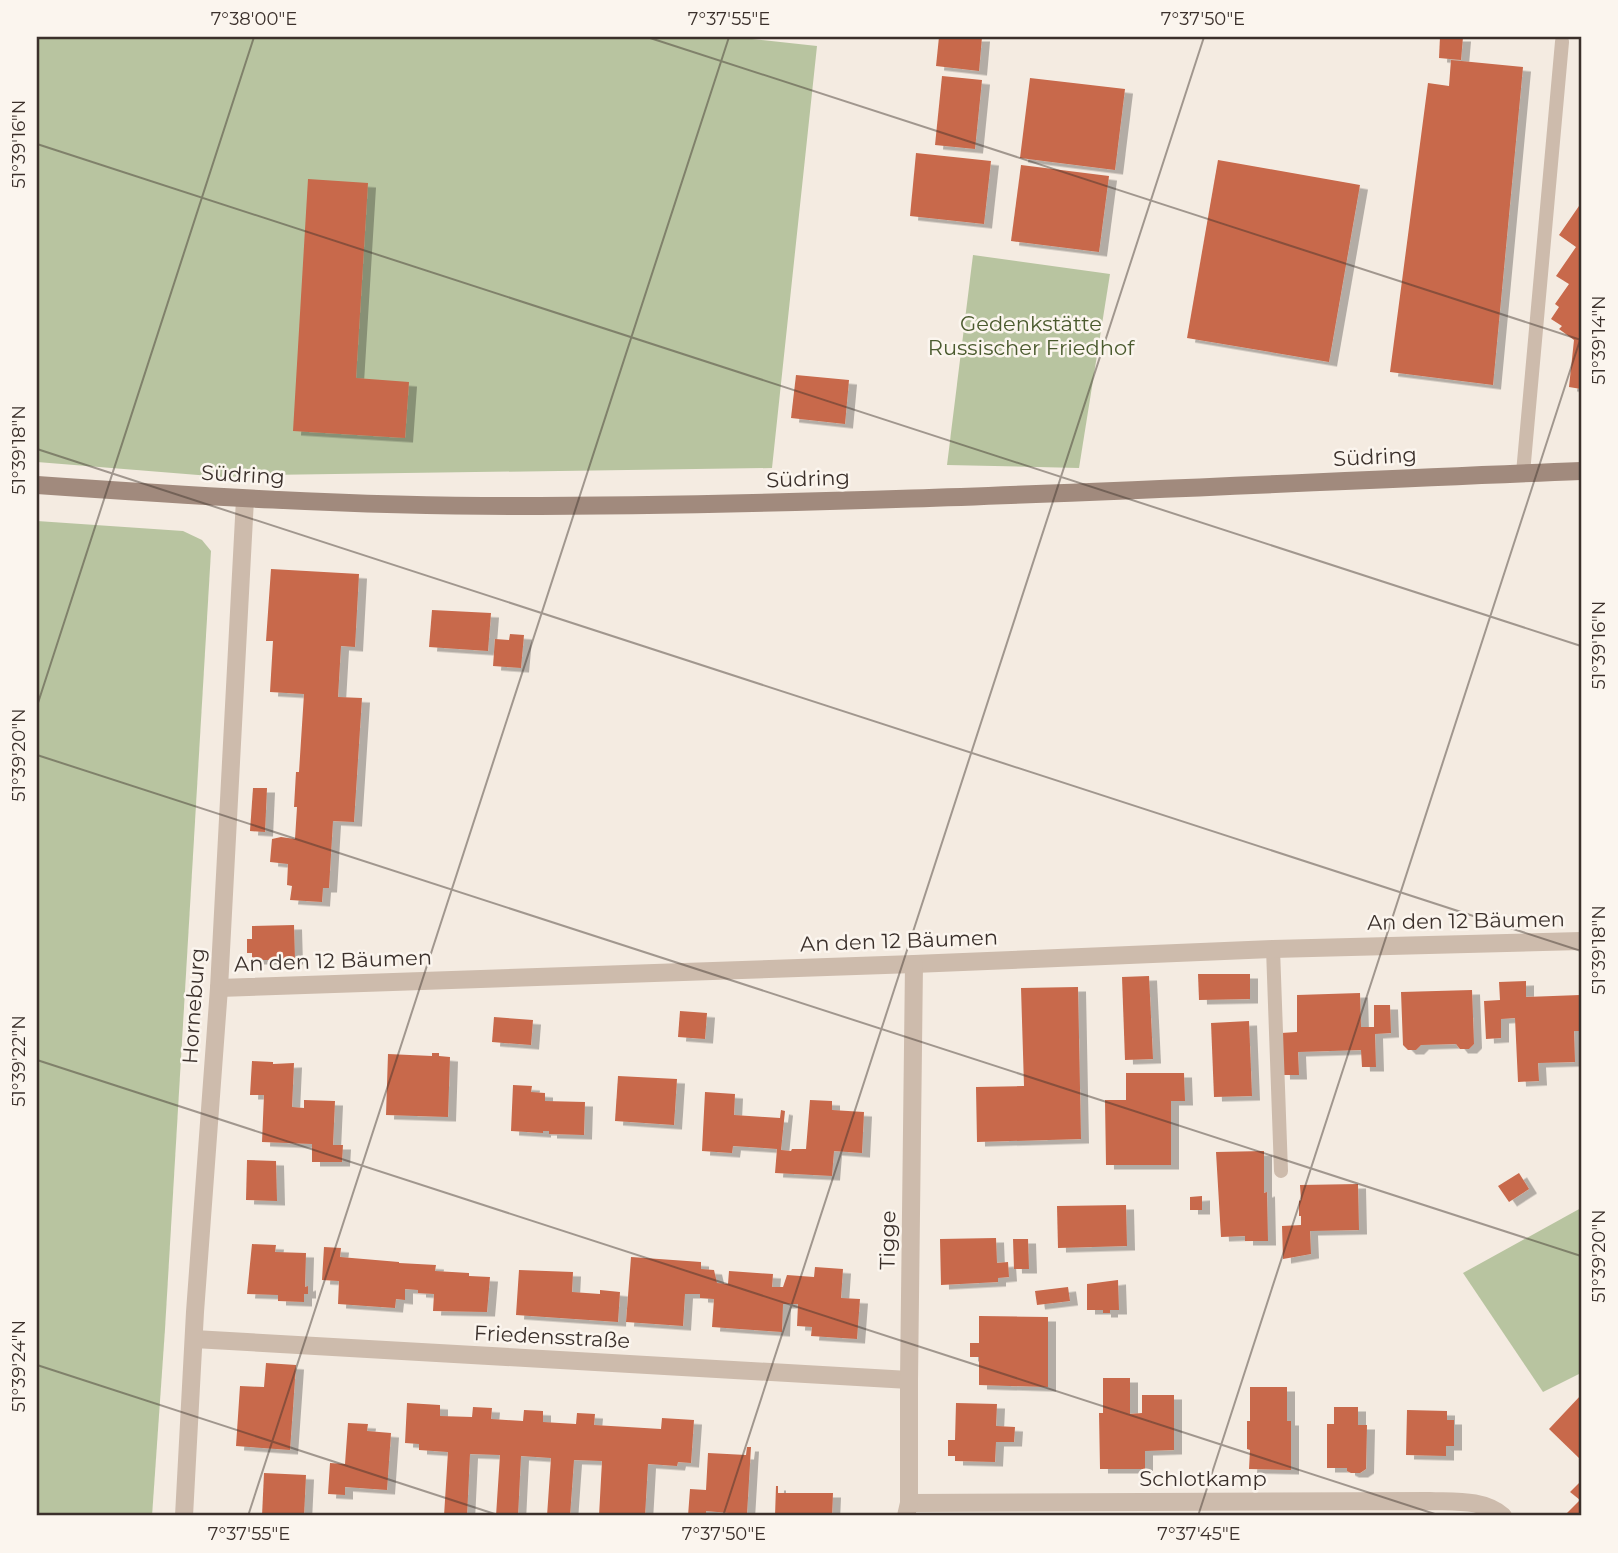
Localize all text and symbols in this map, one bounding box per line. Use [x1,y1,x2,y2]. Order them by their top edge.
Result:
text: 7°38'00"E [211,8,297,30]
text: 7°37'55"E [688,8,770,30]
text: 7°37'50"E [1161,8,1245,30]
text: 51°39'16"N [8,100,30,188]
text: 51°39'14"N [1588,295,1610,385]
park label: Gedenkstätte Russischer Friedhof [928,311,1135,360]
text: 51°39'18"N [8,405,30,495]
street label: Südring [1332,442,1417,471]
street label: Südring [201,460,286,489]
street label: Südring [766,465,850,492]
text: 51°39'16"N [1588,601,1610,689]
text: 51°39'20"N [8,708,30,802]
text: 51°39'18"N [1588,905,1610,995]
street label: An den 12 Bäumen [1367,906,1565,935]
street label: An den 12 Bäumen [800,925,998,956]
street label: An den 12 Bäumen [234,945,432,976]
street label: Horneburg [177,947,210,1065]
text: 51°39'22"N [8,1015,30,1107]
text: 51°39'20"N [1588,1209,1610,1303]
street label: Tigge [874,1210,901,1270]
text: 51°39'24"N [8,1320,30,1412]
street label: Friedensstraße [473,1320,631,1353]
street label: Schlotkamp [1139,1466,1267,1491]
text: 7°37'55"E [208,1523,290,1545]
text: 7°37'50"E [682,1523,766,1545]
text: 7°37'45"E [1157,1523,1241,1545]

